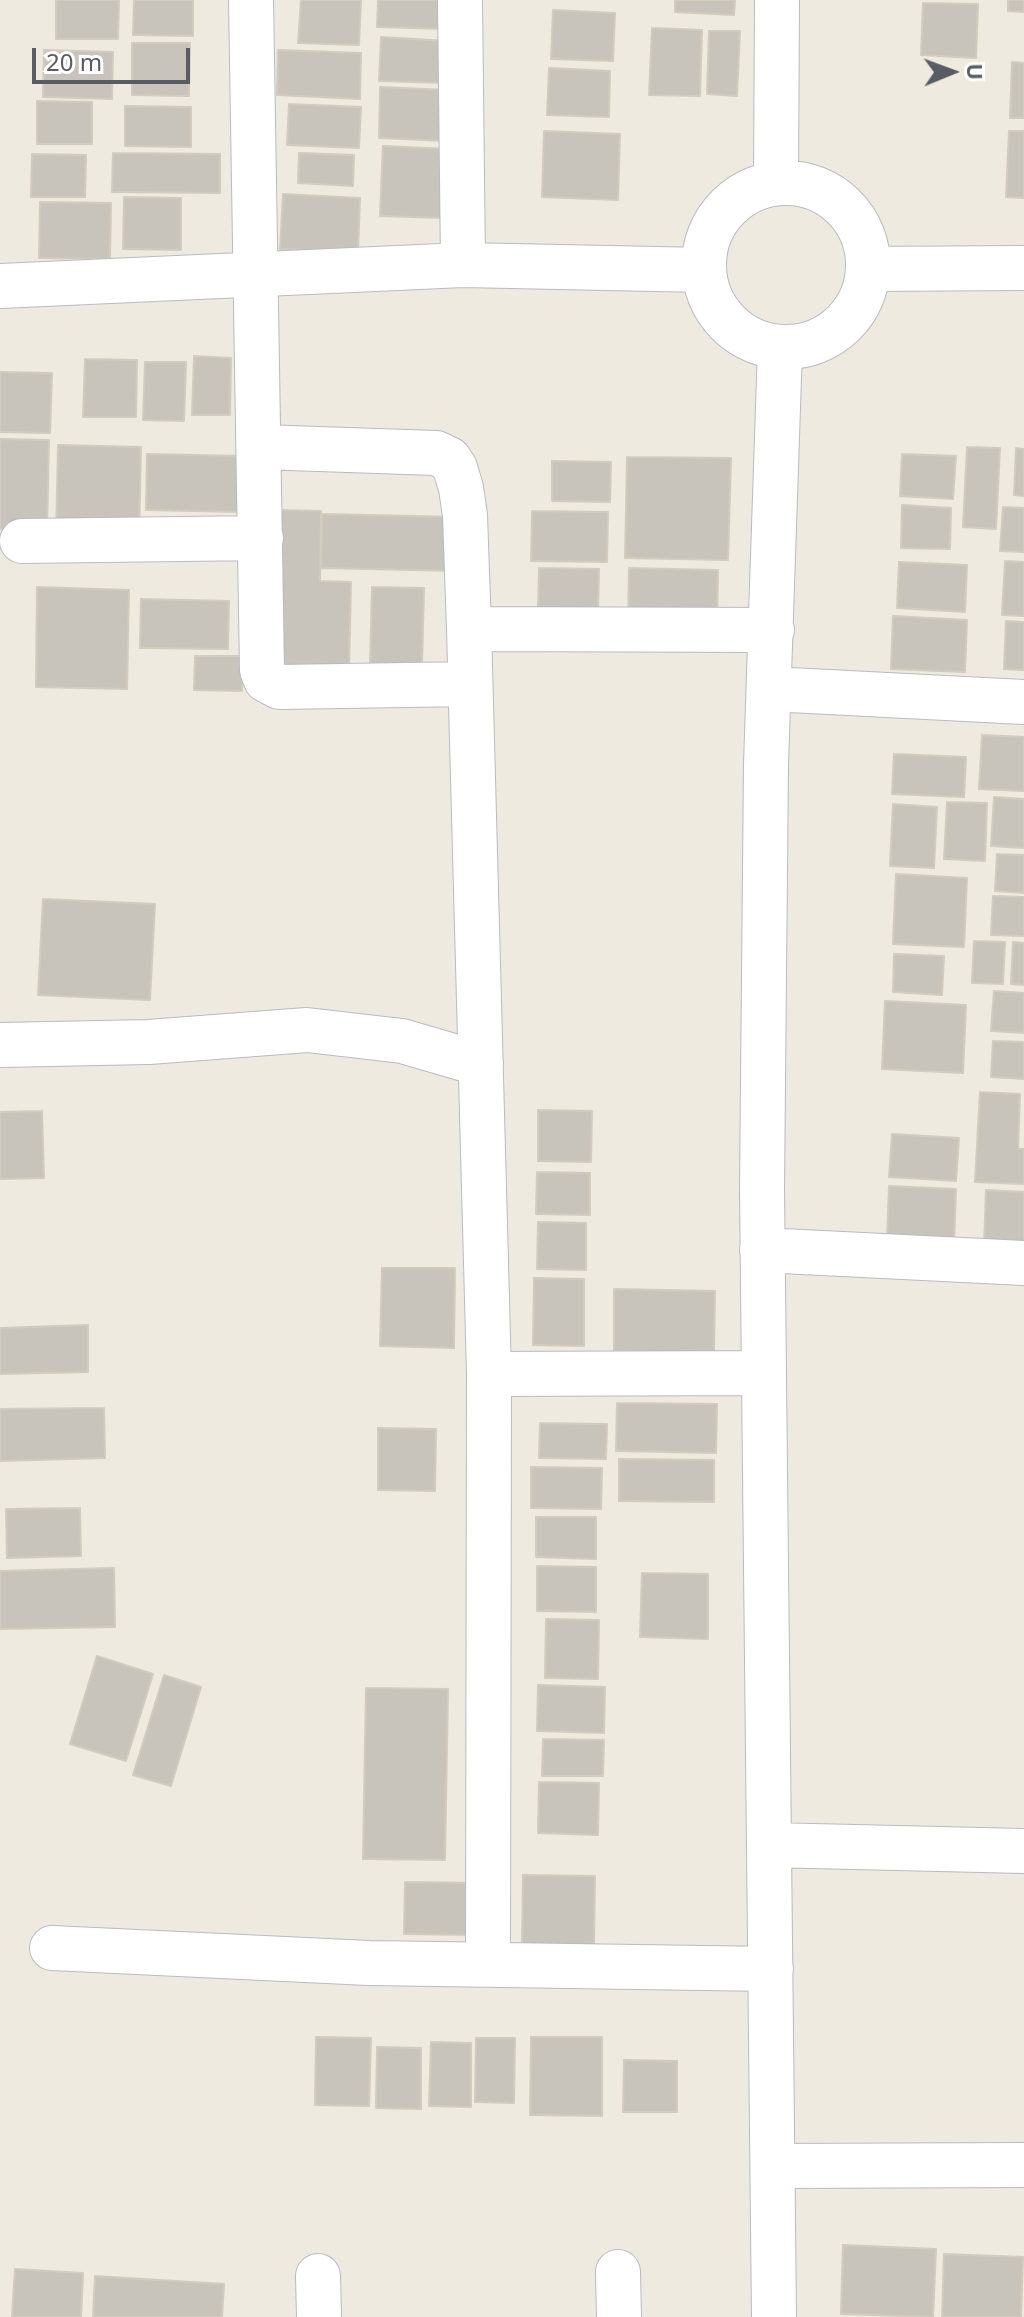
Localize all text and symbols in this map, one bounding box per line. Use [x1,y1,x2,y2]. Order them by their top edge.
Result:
scale bar [36,32,194,82]
north arrow [912,32,992,112]
text: 20 m [46,45,102,78]
text: U [961,63,991,80]

